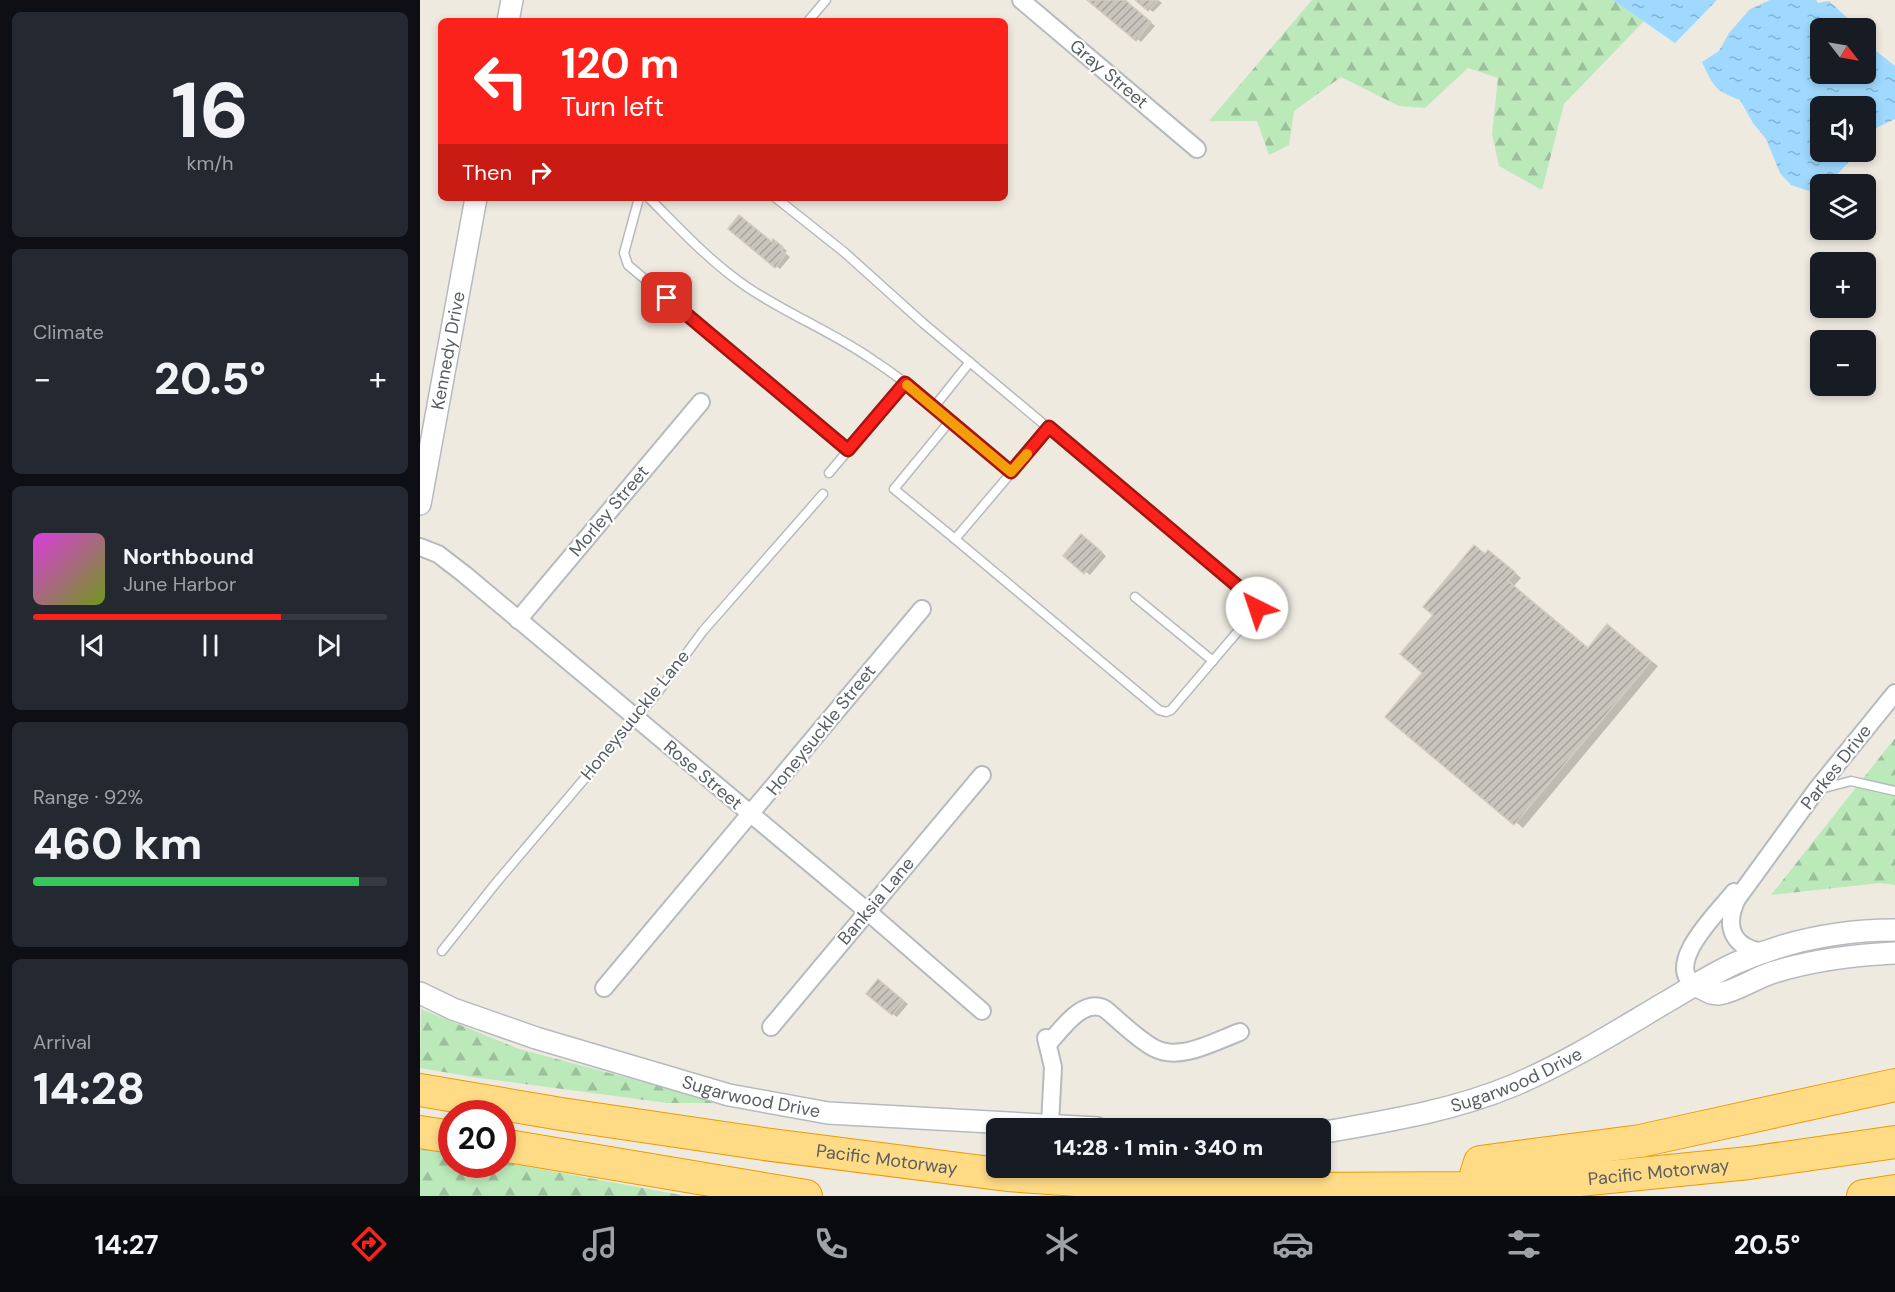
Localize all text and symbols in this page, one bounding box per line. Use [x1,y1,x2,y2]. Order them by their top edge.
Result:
north arrow [1810,18,1876,84]
map controls [1810,18,1876,396]
street label: Gray Street [1065,34,1153,114]
text: 120 m [561,36,679,91]
icon: left [462,42,540,120]
text: 16 [171,60,249,161]
text: Turn left [561,89,664,124]
button: sound [1810,96,1876,162]
text: km/h [186,150,234,176]
icon: right [524,156,557,189]
text: Then [462,158,512,187]
button: layers [1810,174,1876,240]
button: + [1810,252,1876,318]
pin [641,272,692,323]
icon: arrive [650,281,683,314]
street label: Kennedy Drive [425,289,471,412]
text: Climate [33,319,104,345]
button: − [1810,330,1876,396]
text: 20.5° [154,349,266,408]
text: − [33,357,51,400]
text: + [369,357,387,400]
street label: Morley Street [564,460,654,562]
text: Northbound [123,542,254,571]
text: June Harbor [123,571,236,597]
position arrow [1225,576,1289,640]
icon: previous [76,629,109,662]
icon: pause [194,629,227,662]
icon: next [312,629,345,662]
street label: Honeysuuckle Lane [575,645,695,785]
street label: Honeysuckle Street [761,660,881,800]
street label: Parkes Drive [1795,720,1877,814]
street label: Rose Street [659,735,747,815]
text: Range · 92% [33,784,143,810]
text: 460 km [33,814,202,873]
street label: Banksia Lane [832,852,920,950]
text: Arrival [33,1029,91,1055]
street label: Sugarwood Drive [1448,1042,1586,1118]
text: 14:28 [33,1059,145,1118]
street label: Sugarwood Drive [679,1070,822,1123]
speed limit sign: 20 [438,1100,516,1178]
text: 14:28 · 1 min · 340 m [1054,1133,1263,1162]
street label: Pacific Motorway [815,1139,959,1181]
street label: Pacific Motorway [1587,1153,1731,1191]
icon: directions [348,1223,390,1265]
icon: music [579,1223,621,1265]
icon: phone [810,1223,852,1265]
icon: climate [1041,1223,1083,1265]
icon: car [1272,1223,1314,1265]
icon: filters [1503,1223,1545,1265]
text: 14:27 [95,1227,159,1262]
text: 20.5° [1734,1227,1800,1262]

